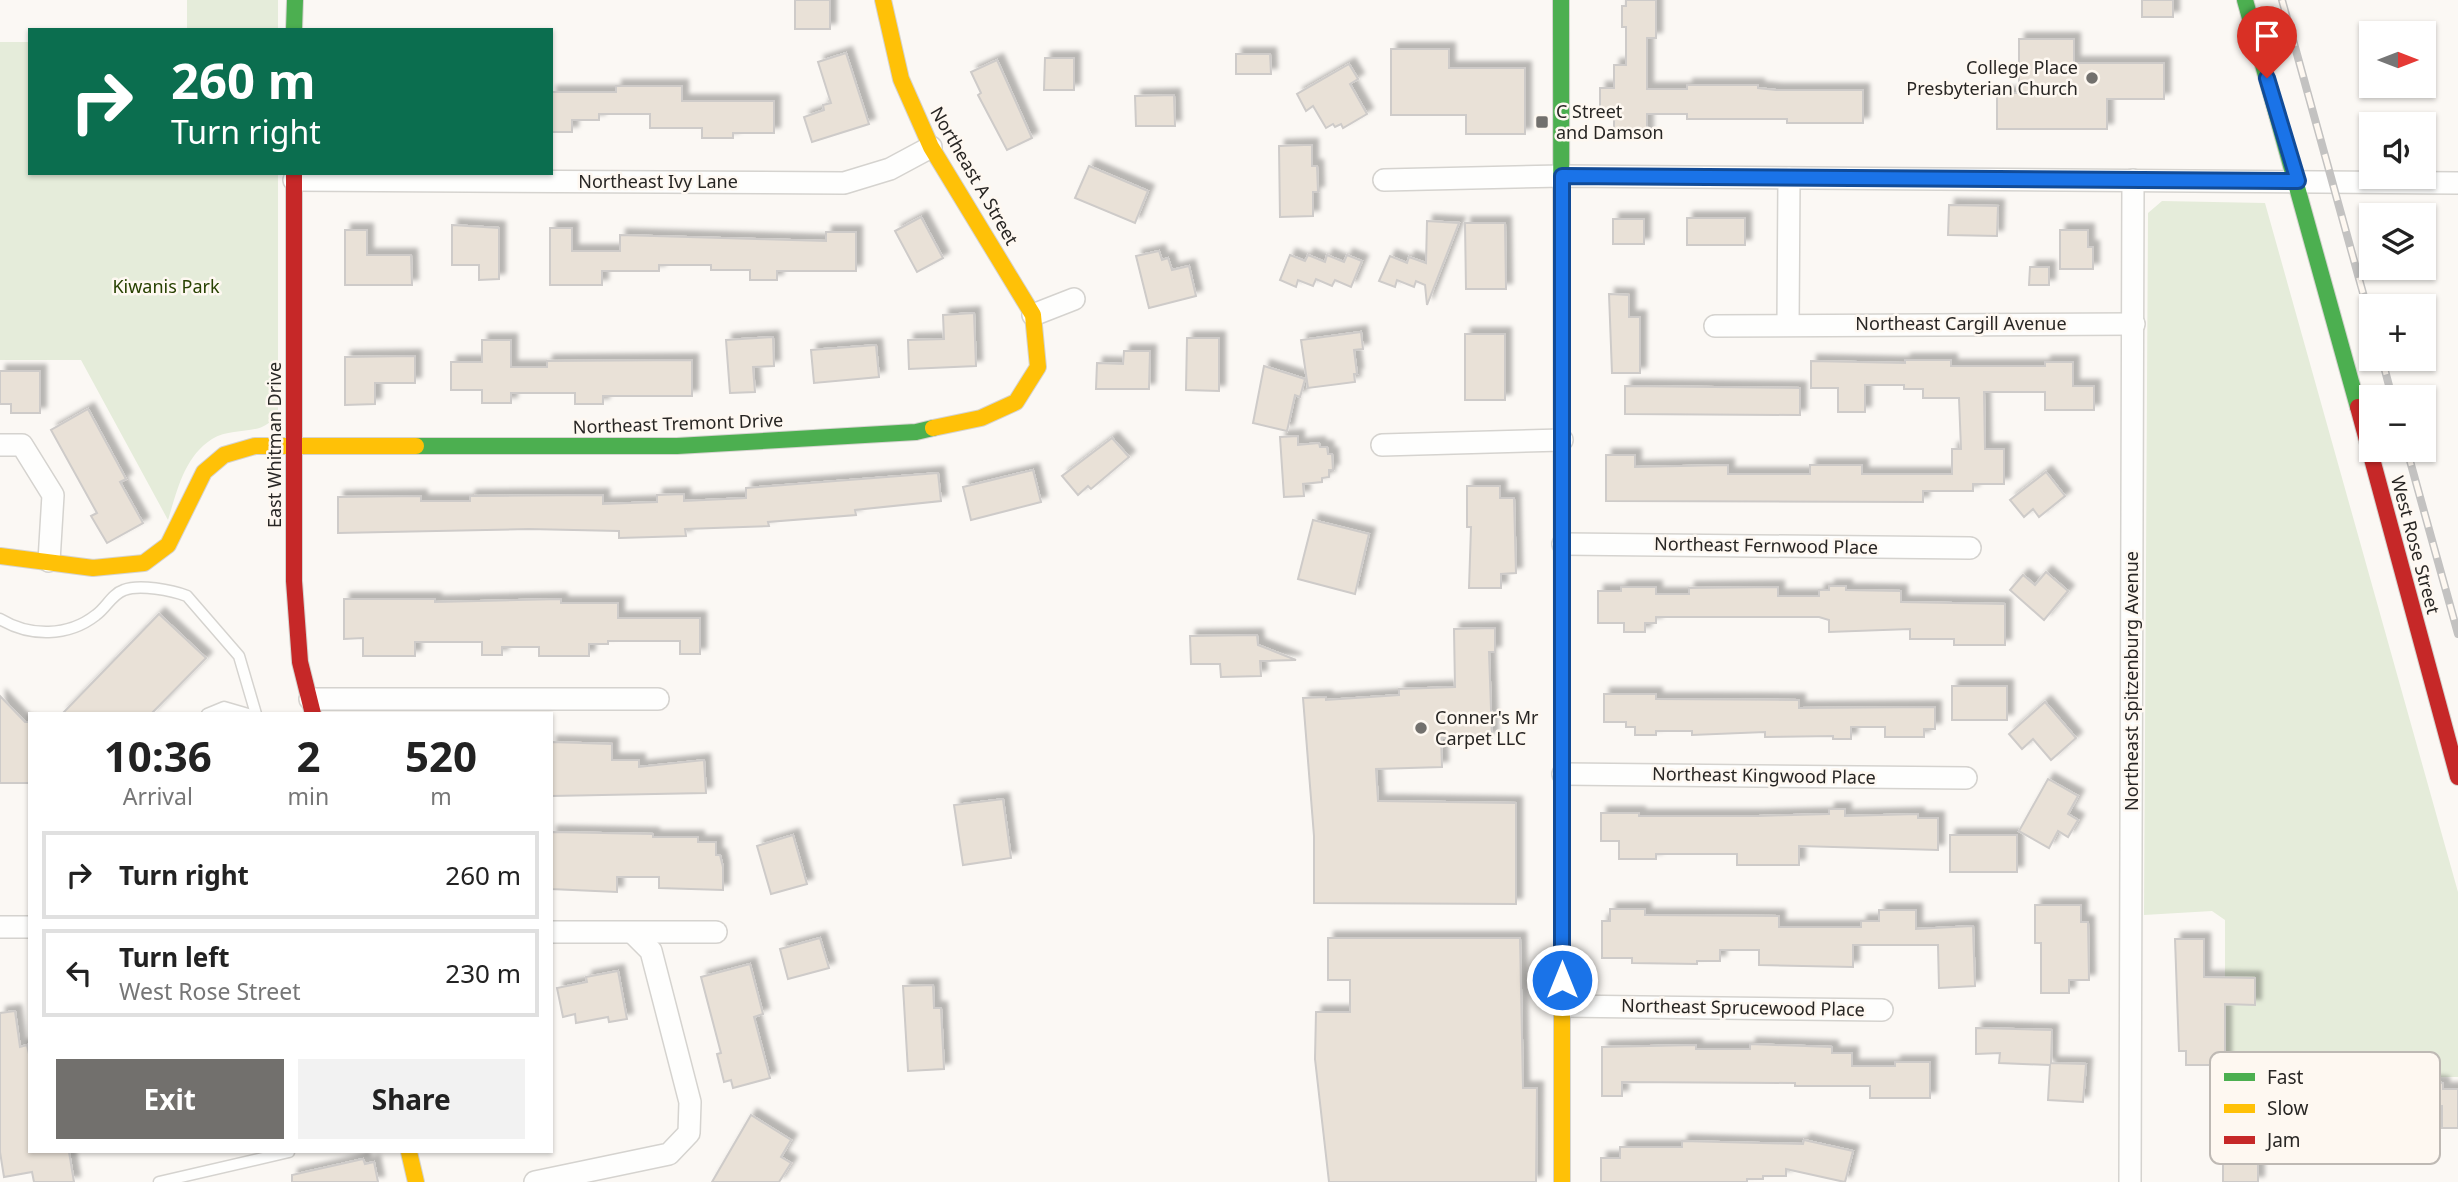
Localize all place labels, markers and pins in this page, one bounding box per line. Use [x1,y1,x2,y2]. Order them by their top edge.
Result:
pin [2237,6,2297,78]
place label: College Place Presbyterian Church [1906,55,2078,100]
marker: College Place Presbyterian Church [2084,70,2100,86]
place label: C Street and Damson [1556,99,1664,144]
marker: C Street and Damson [1534,114,1550,130]
place label: Conner's Mr Carpet LLC [1435,705,1539,750]
marker: Conner's Mr Carpet LLC [1413,720,1429,736]

